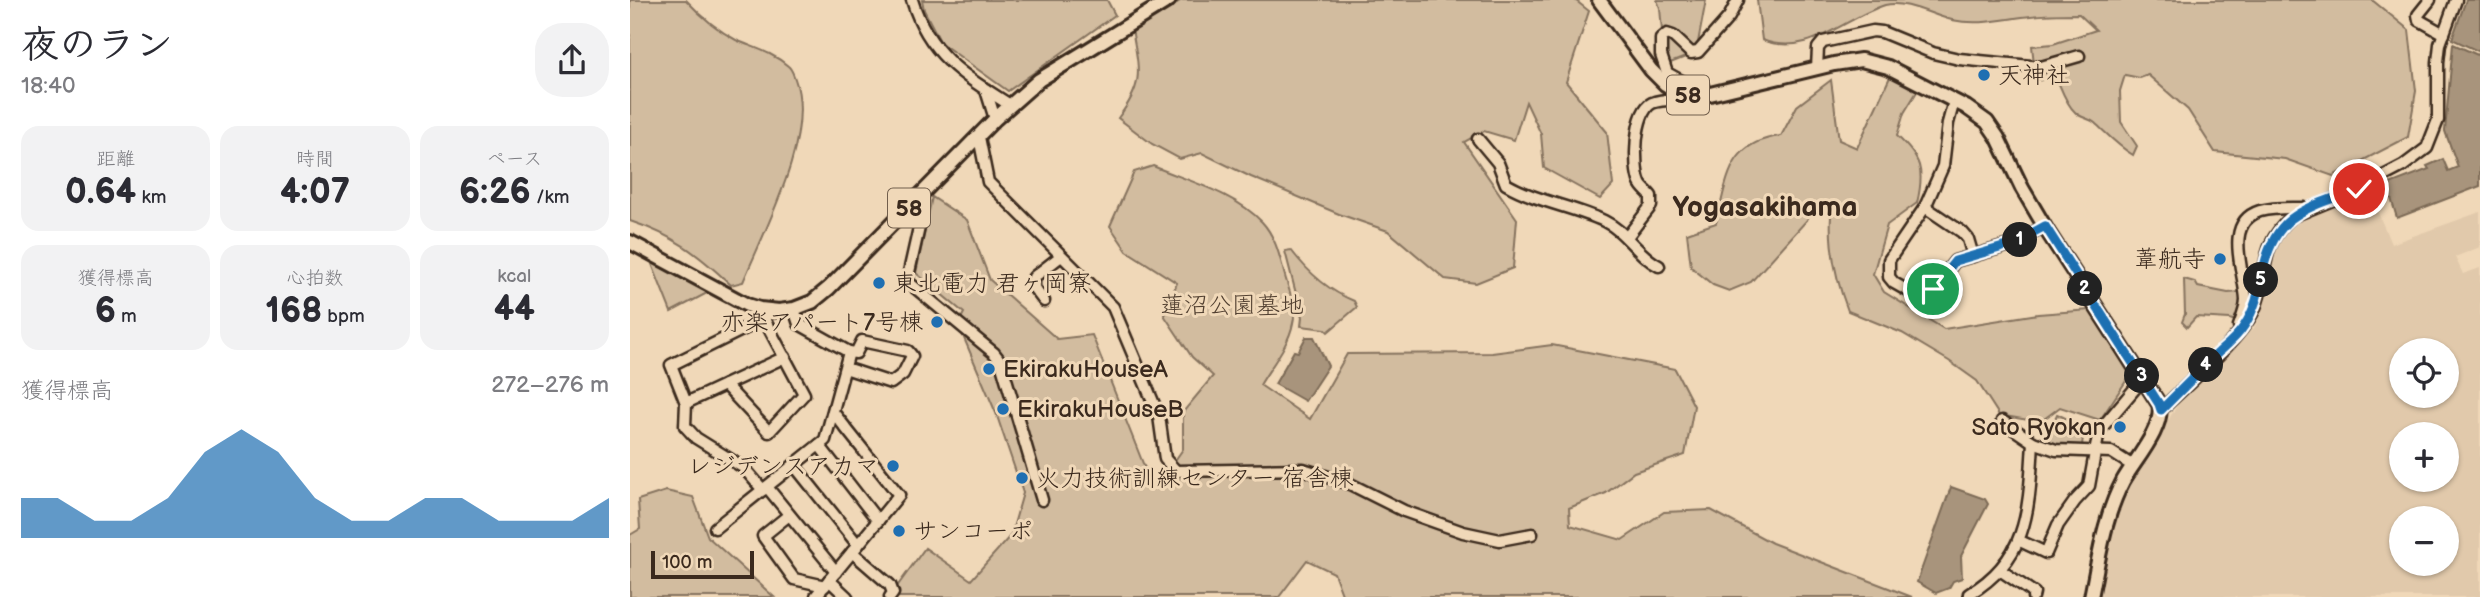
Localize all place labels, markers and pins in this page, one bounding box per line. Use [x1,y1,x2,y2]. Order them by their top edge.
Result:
place label: 天神社 [1998,61,2070,90]
marker: 天神社 [1976,67,1992,83]
pin [2329,159,2389,219]
pin: 1 [2002,222,2038,258]
place label: 葦航寺 [2134,245,2206,274]
marker: 葦航寺 [2212,251,2228,267]
pin [1903,259,1963,319]
pin: 5 [2244,262,2278,298]
place label: 東北電力 君ヶ岡寮 [893,269,1091,298]
pin: 2 [2068,272,2102,306]
marker: 東北電力 君ヶ岡寮 [871,275,887,291]
place label: 亦楽アパート7号棟 [721,308,923,337]
marker: 亦楽アパート7号棟 [929,314,945,330]
pin: 4 [2188,348,2224,382]
place label: EkirakuHouseA [1003,355,1168,384]
pin: 3 [2124,358,2160,394]
marker: EkirakuHouseA [981,361,997,377]
place label: EkirakuHouseB [1017,395,1184,424]
marker: EkirakuHouseB [995,401,1011,417]
place label: Sato Ryokan [1971,413,2106,442]
marker: Sato Ryokan [2112,419,2128,435]
place label: レジデンスアカマ [687,452,879,481]
marker: レジデンスアカマ [885,458,901,474]
place label: 火力技術訓練センター 宿舎棟 [1036,464,1354,493]
marker: 火力技術訓練センター 宿舎棟 [1014,470,1030,486]
place label: サンコーポ [913,517,1033,546]
marker: サンコーポ [891,523,907,539]

